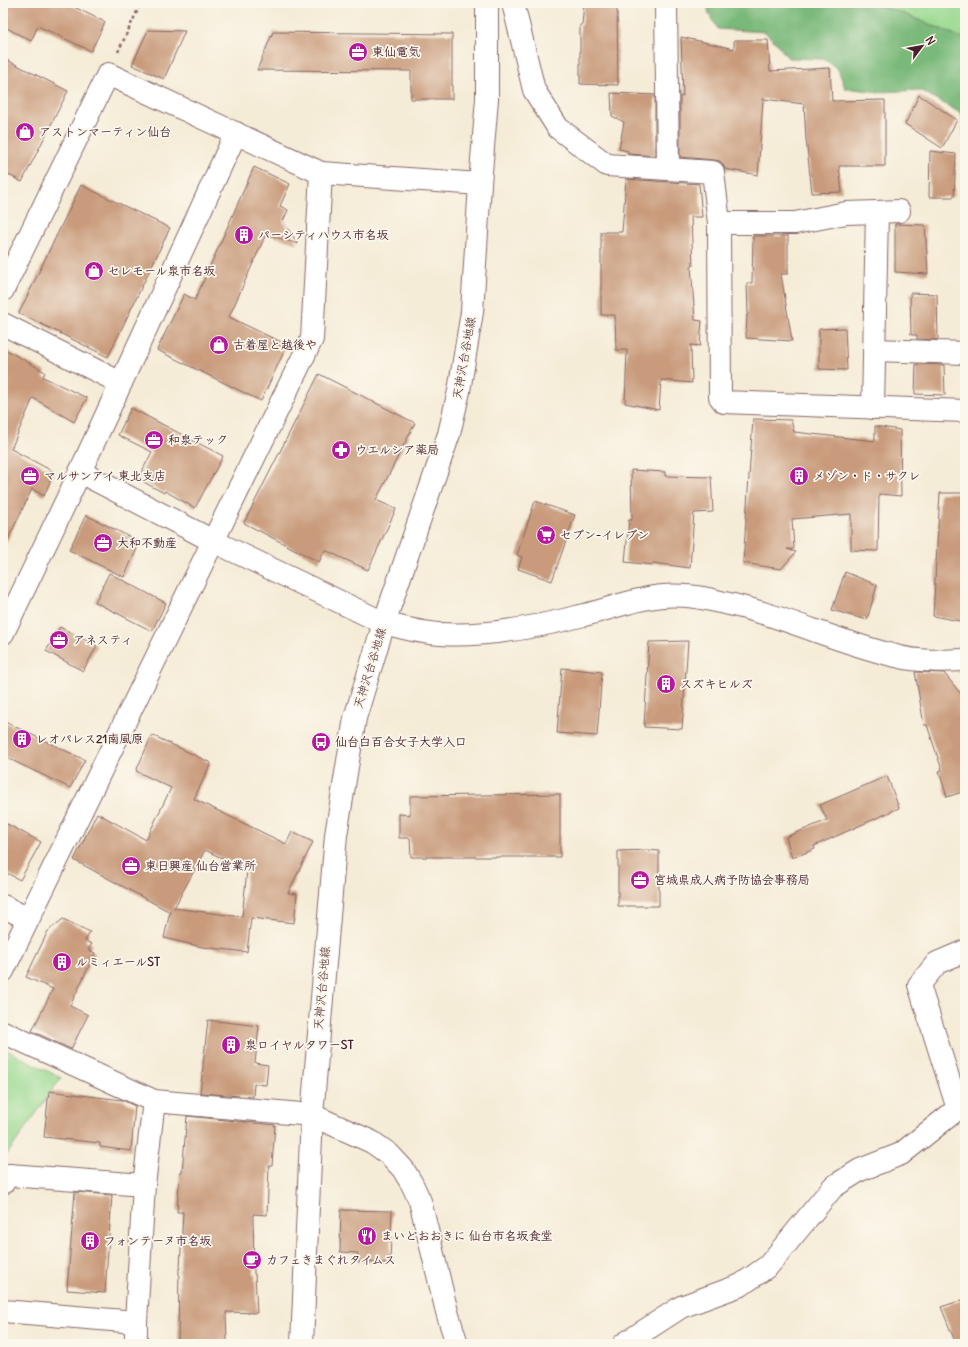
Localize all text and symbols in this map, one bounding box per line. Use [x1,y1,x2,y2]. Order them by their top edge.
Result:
north arrow [902,26,942,66]
text: N [923,34,938,48]
office icon: 東仙電気 [347,41,369,63]
place label: 東仙電気 [372,44,420,59]
shop icon: アストンマーティン仙台 [14,121,36,143]
place label: アストンマーティン仙台 [39,124,171,139]
building icon: パーシティハウス市名坂 [233,224,255,246]
place label: パーシティハウス市名坂 [258,227,389,242]
shop icon: セレモール泉市名坂 [83,260,105,282]
place label: セレモール泉市名坂 [108,263,216,278]
street label: 天神沢台谷地線 [449,315,478,401]
shop icon: 古着屋と越後や [208,334,230,356]
place label: 古着屋と越後や [233,337,317,352]
office icon: 和泉テック [143,429,165,451]
place label: 和泉テック [168,432,228,447]
pharmacy icon: ウエルシア薬局 [330,439,352,461]
place label: ウエルシア薬局 [355,442,439,457]
office icon: マルサンアイ 東北支店 [19,465,41,487]
building icon: メゾン・ド・サクレ [788,465,810,487]
place label: マルサンアイ 東北支店 [44,468,166,483]
place label: メゾン・ド・サクレ [813,468,921,483]
supermarket icon: セブン-イレブン [535,524,557,546]
place label: セブン-イレブン [560,527,649,542]
office icon: 大和不動産 [92,532,114,554]
place label: 大和不動産 [117,535,177,550]
street label: 天神沢台谷地線 [350,625,389,710]
office icon: アネスティ [48,629,70,651]
place label: アネスティ [73,632,133,647]
building icon: スズキヒルズ [655,673,677,695]
place label: スズキヒルズ [680,676,753,691]
building icon: レオパレス21南風原 [11,728,33,750]
place label: レオパレス21南風原 [36,731,143,746]
bus stop icon: 仙台白百合女子大学入口 [310,731,332,753]
place label: 仙台白百合女子大学入口 [335,734,467,749]
office icon: 東日興産 仙台営業所 [120,855,142,877]
place label: 東日興産 仙台営業所 [145,858,257,873]
office icon: 宮城県成人病予防協会事務局 [629,869,651,891]
place label: 宮城県成人病予防協会事務局 [654,872,810,887]
street label: 天神沢台谷地線 [310,945,333,1030]
building icon: ルミィエールST [51,951,73,973]
place label: ルミィエールST [76,954,161,969]
building icon: 泉ロイヤルタワーST [220,1034,242,1056]
place label: 泉ロイヤルタワーST [245,1037,354,1052]
restaurant icon: まいどおおきに 仙台市名坂食堂 [356,1225,378,1247]
place label: まいどおおきに 仙台市名坂食堂 [381,1228,553,1243]
building icon: フォンテーヌ市名坂 [79,1230,101,1252]
place label: フォンテーヌ市名坂 [104,1233,212,1248]
cafe icon: カフェきまぐれタイムス [241,1249,263,1271]
place label: カフェきまぐれタイムス [266,1252,396,1267]

